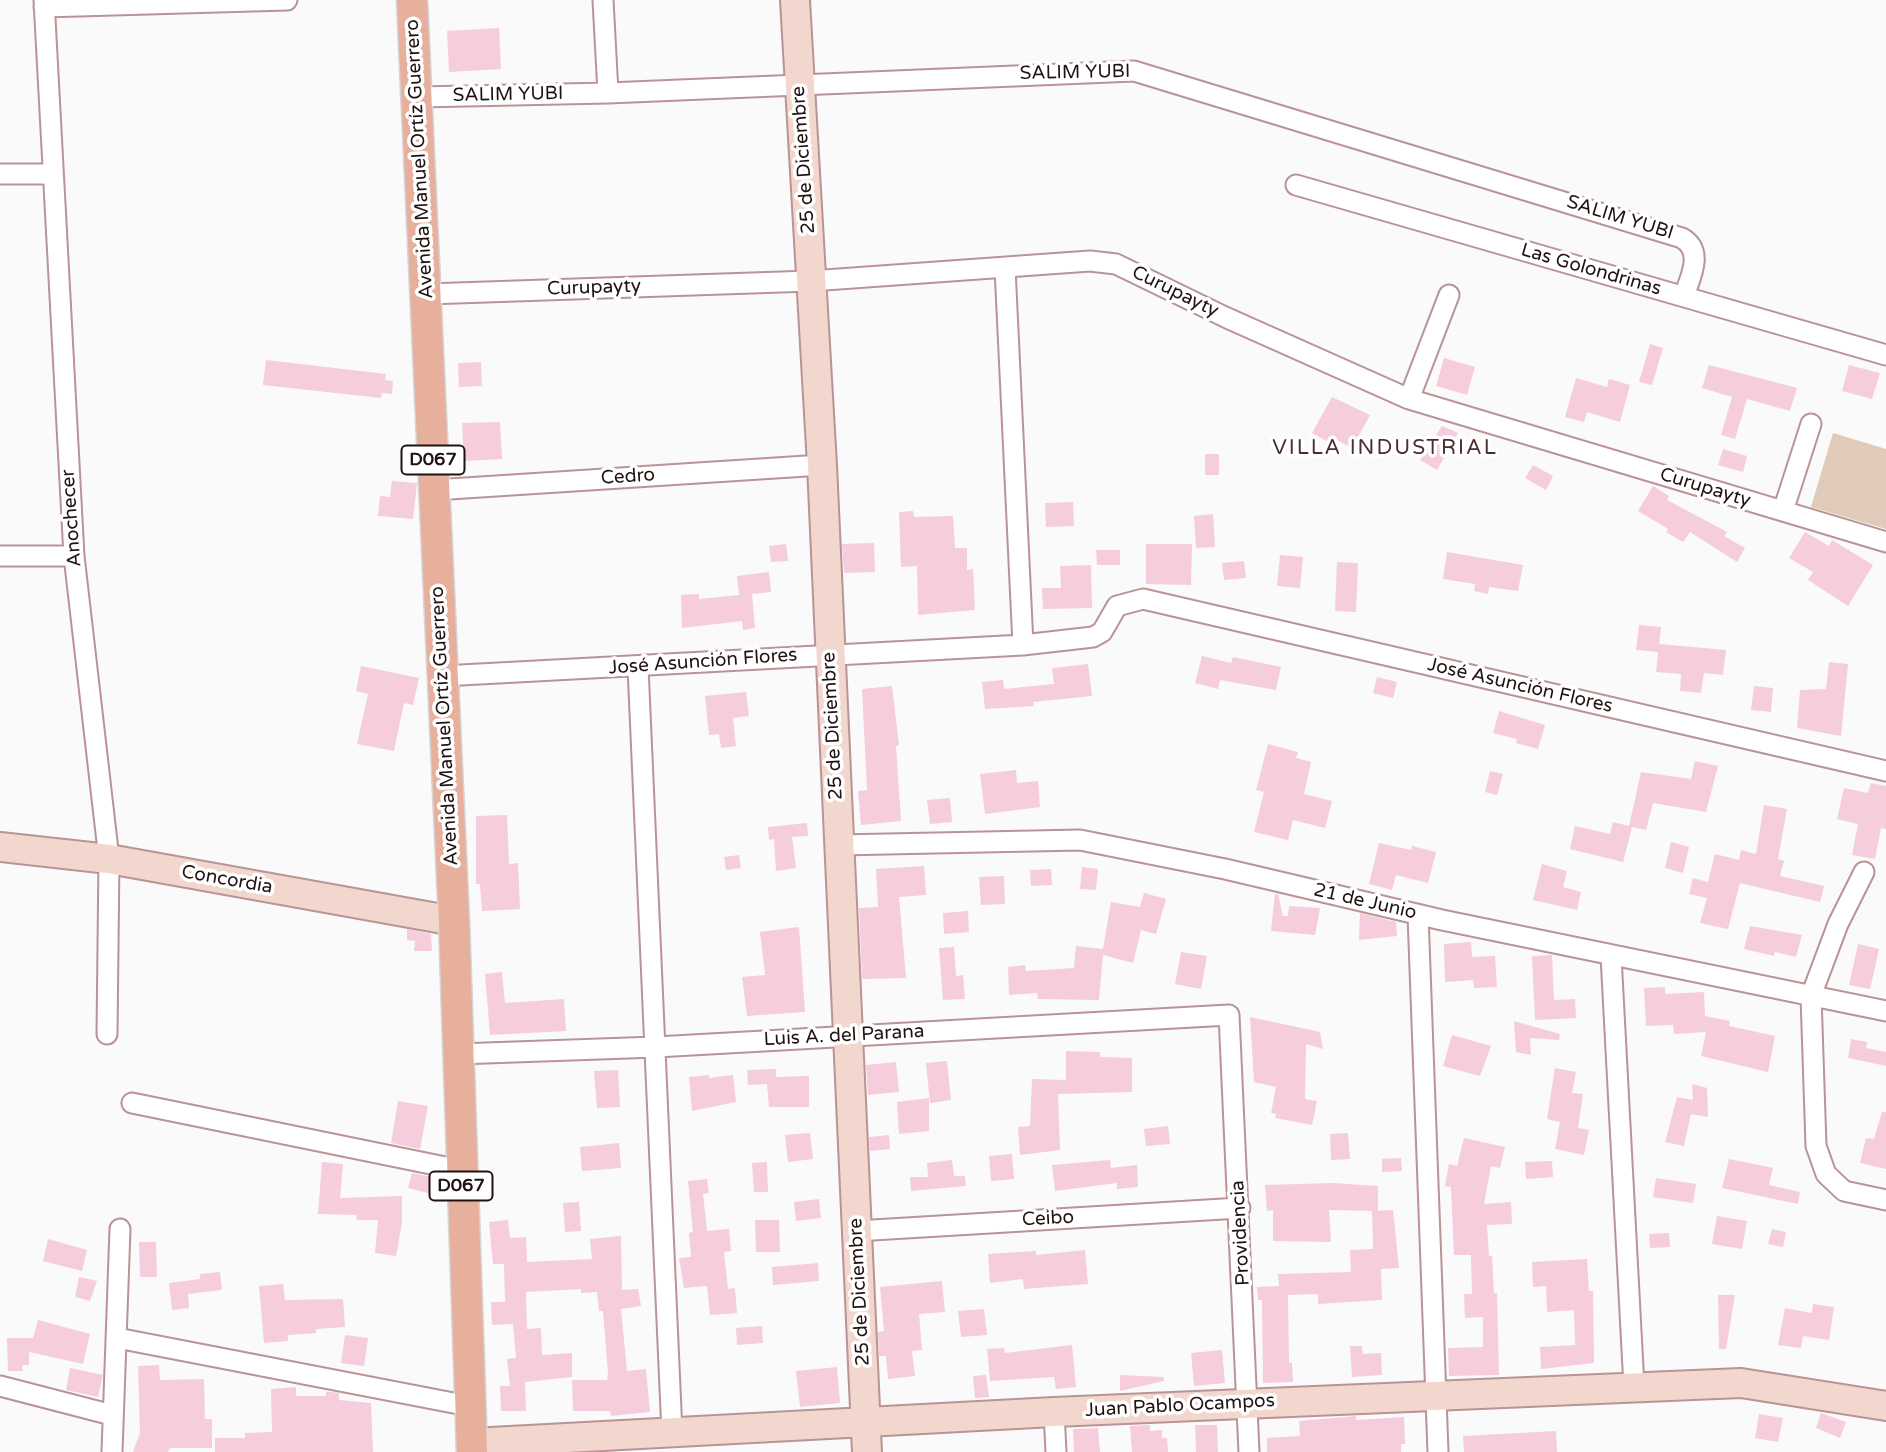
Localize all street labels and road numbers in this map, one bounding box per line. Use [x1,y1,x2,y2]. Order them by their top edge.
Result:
street label: Avenida Manuel Ortíz Guerrero [401,19,439,299]
street label: SALIM YUBI [1019,61,1131,85]
street label: SALIM YUBI [452,83,564,107]
street label: 25 de Diciembre [787,85,821,235]
street label: SALIM YUBI [1564,191,1676,245]
street label: Las Golondrinas [1518,239,1664,301]
street label: Curupayty [1128,261,1222,323]
street label: Curupayty [547,275,641,301]
road number: D067 [402,446,464,474]
street label: Curupayty [1657,463,1753,513]
street label: Cedro [600,464,656,490]
street label: Anochecer [57,468,87,568]
street label: Avenida Manuel Ortíz Guerrero [426,586,464,866]
street label: José Asunción Flores [608,644,798,680]
street label: 25 de Diciembre [818,651,848,801]
street label: José Asunción Flores [1425,654,1615,718]
street label: Concordia [180,861,274,899]
street label: 21 de Junio [1311,879,1419,925]
street label: Luis A. del Parana [763,1020,925,1052]
road number: D067 [430,1171,492,1200]
street label: Providencia [1227,1180,1255,1286]
street label: Ceibo [1021,1206,1075,1232]
street label: 25 de Diciembre [845,1217,875,1367]
street label: Juan Pablo Ocampos [1085,1390,1275,1422]

